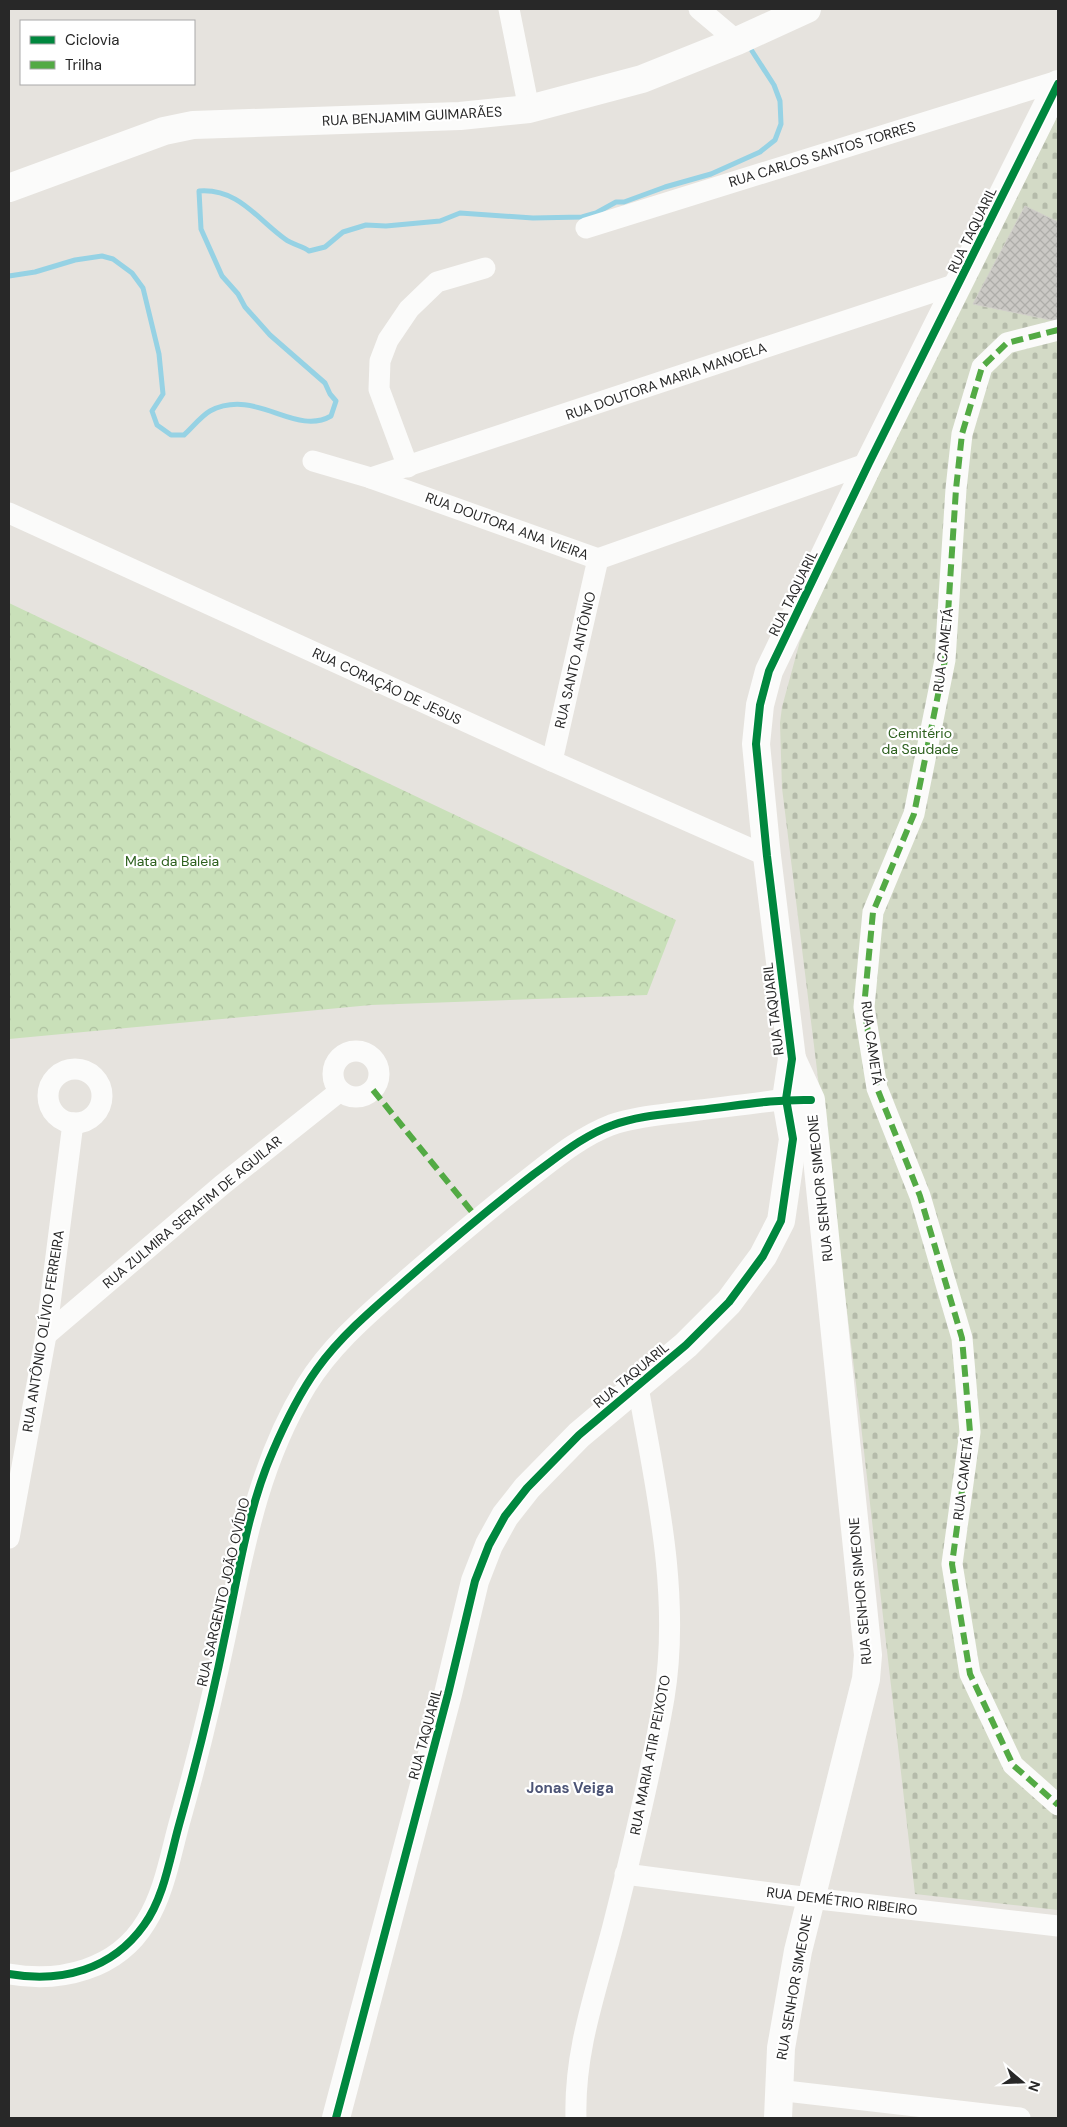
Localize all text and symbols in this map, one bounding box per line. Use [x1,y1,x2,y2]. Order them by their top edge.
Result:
legend [20,20,195,85]
text: Ciclovia [65,30,119,50]
text: Trilha [65,55,102,75]
street label: RUA BENJAMIM GUIMARÃES [321,102,503,130]
street label: RUA CARLOS SANTOS TORRES [726,117,918,191]
street label: RUA TAQUARIL [943,184,1001,276]
street label: RUA DOUTORA MARIA MANOELA [563,338,769,424]
street label: RUA DOUTORA ANA VIEIRA [423,488,591,564]
street label: RUA TAQUARIL [764,547,822,639]
street label: RUA SANTO ANTÔNIO [550,590,600,730]
street label: RUA CAMETÁ [929,607,957,693]
street label: RUA CORAÇÃO DE JESUS [309,643,465,729]
park label: Cemitério da Saudade [882,724,959,758]
park label: Mata da Baleia [125,852,219,870]
street label: RUA TAQUARIL [758,962,788,1056]
street label: RUA CAMETÁ [857,1000,887,1086]
street label: RUA SENHOR SIMEONE [803,1114,837,1262]
street label: RUA ZULMIRA SERAFIM DE AGUILAR [99,1132,285,1292]
street label: RUA ANTÔNIO OLÍVIO FERREIRA [18,1229,68,1433]
street label: RUA TAQUARIL [589,1338,673,1412]
street label: RUA CAMETÁ [949,1435,977,1521]
street label: RUA SARGENTO JOÃO OVÍDIO [192,1496,254,1688]
street label: RUA SENHOR SIMEONE [845,1517,875,1665]
street label: RUA MARIA ATIR PEIXOTO [626,1673,674,1837]
street label: RUA TAQUARIL [404,1687,446,1781]
district label: Jonas Veiga [526,1778,614,1798]
street label: RUA DEMÉTRIO RIBEIRO [766,1883,919,1919]
street label: RUA SENHOR SIMEONE [772,1913,816,2061]
north arrow [997,2057,1047,2107]
text: N [1024,2078,1044,2094]

